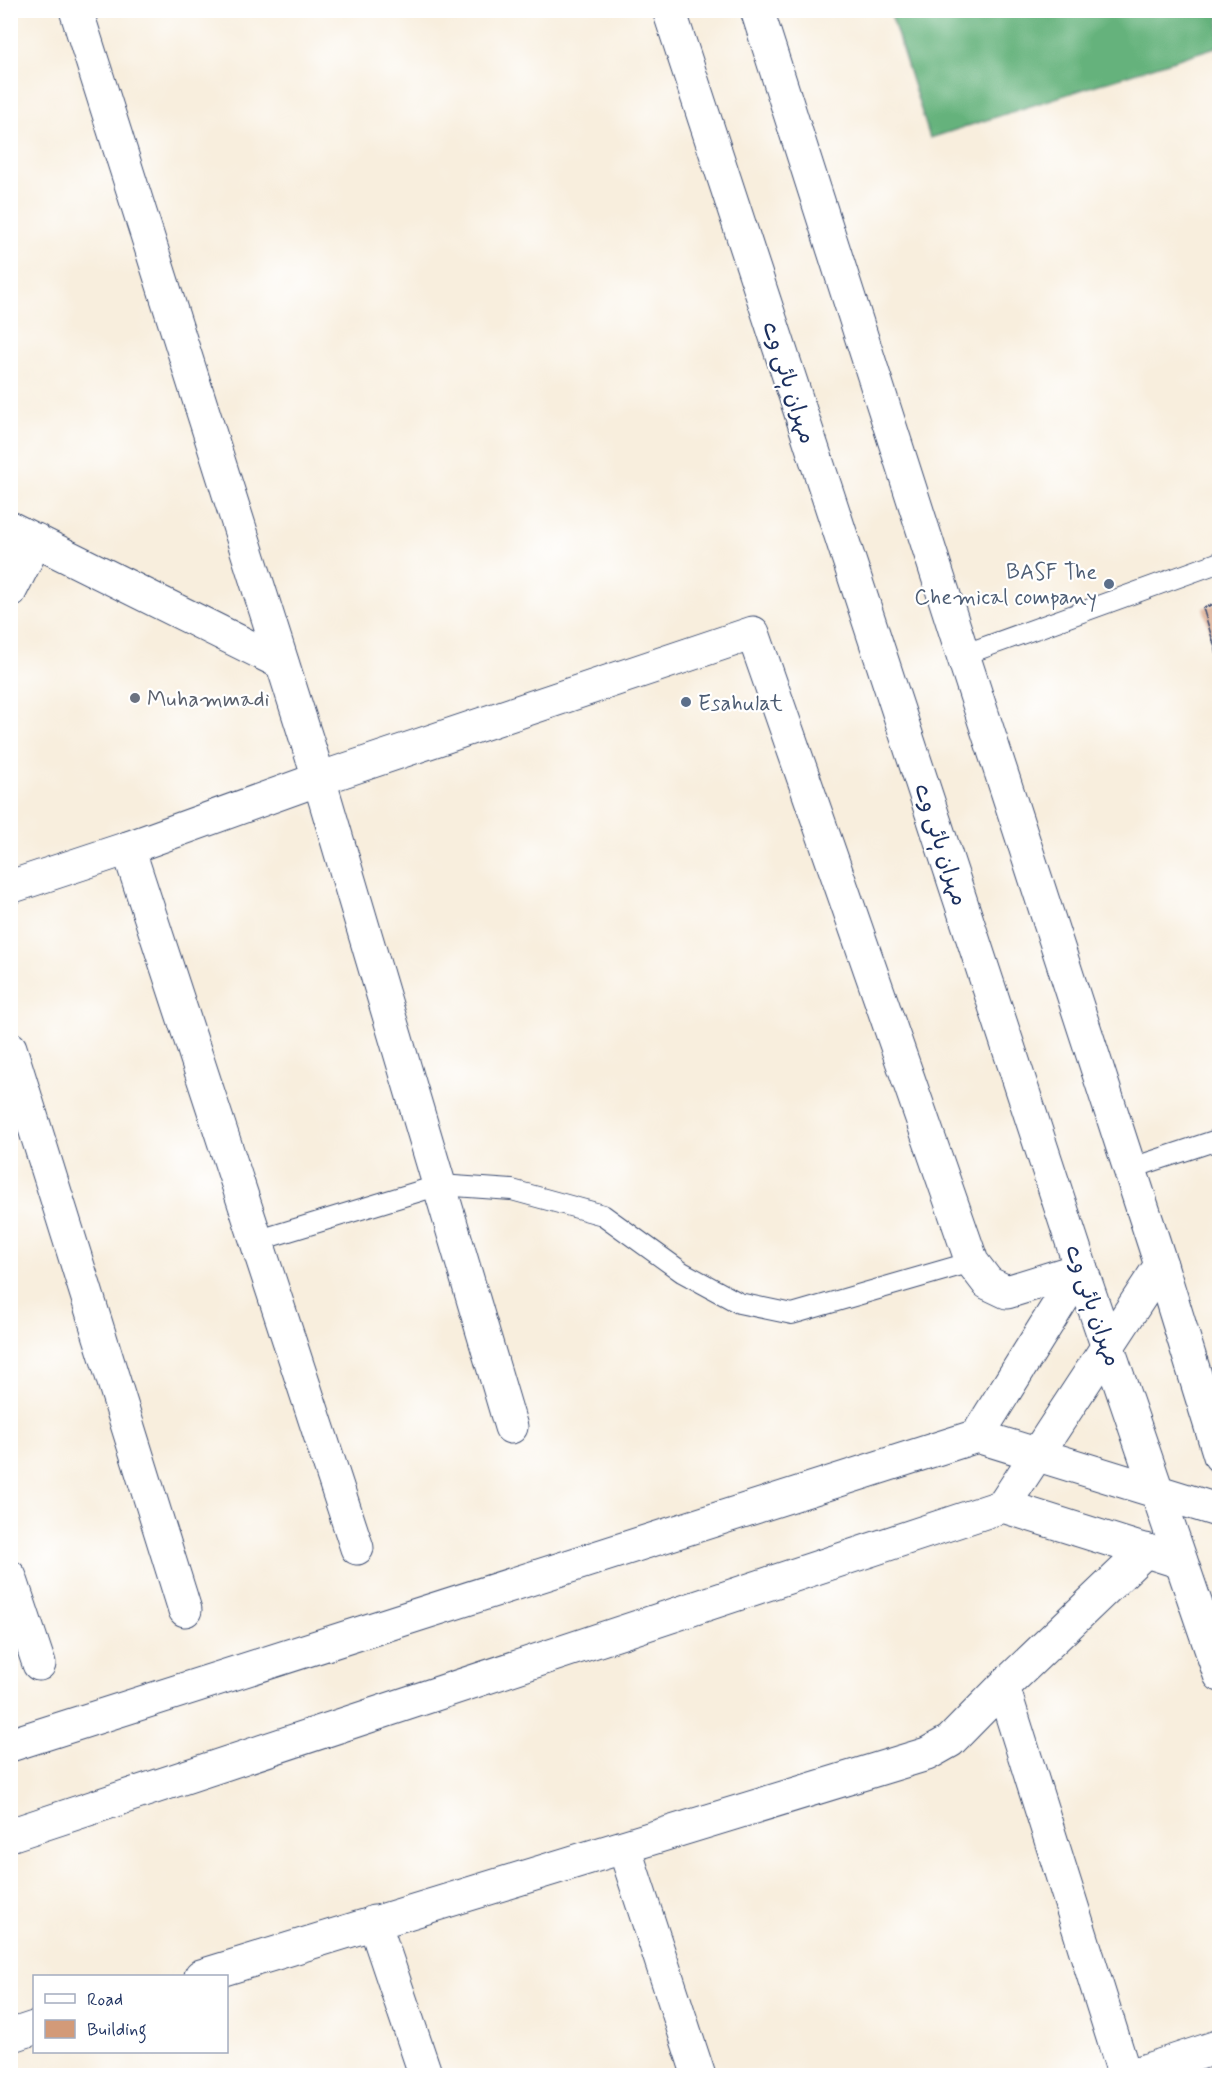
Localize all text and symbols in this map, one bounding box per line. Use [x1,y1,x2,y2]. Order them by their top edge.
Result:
street label: مہران ہائی وے [754,318,821,448]
place label: BASF The Chemical company [914,559,1097,612]
marker: BASF The Chemical company [1102,577,1116,591]
place label: Muhammadi [147,686,270,714]
place label: Esahulat [698,690,783,718]
marker: Muhammadi [128,691,142,705]
marker: Esahulat [679,695,693,709]
street label: مہران ہائی وے [906,780,973,910]
street label: مہران ہائی وے [1057,1241,1126,1370]
legend [33,1975,228,2053]
text: Road [87,1988,123,2012]
text: Building [87,2018,147,2044]

